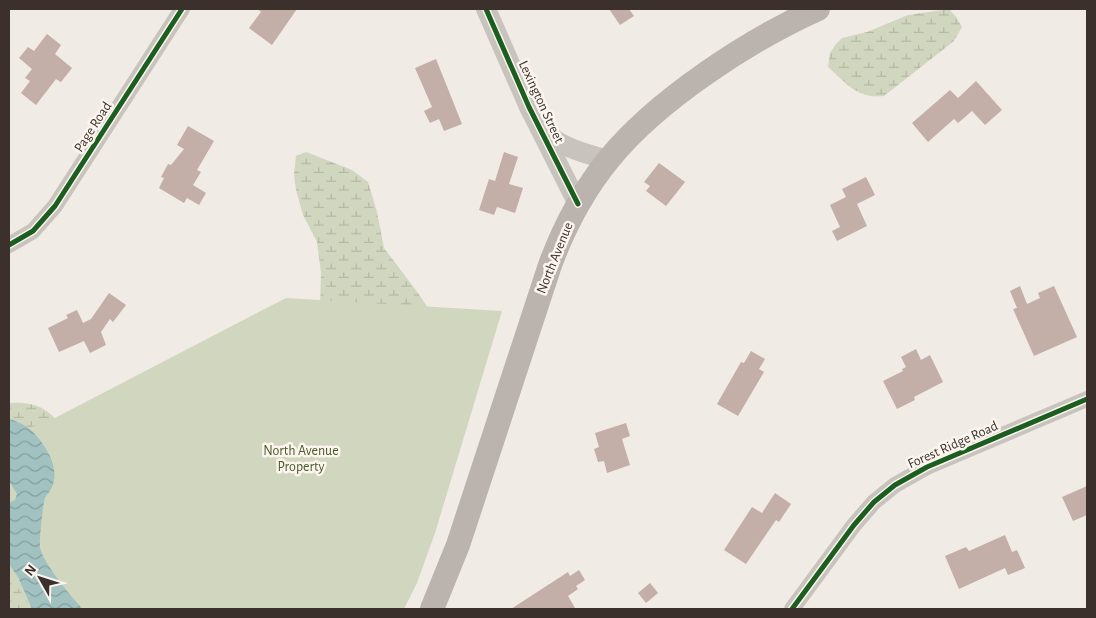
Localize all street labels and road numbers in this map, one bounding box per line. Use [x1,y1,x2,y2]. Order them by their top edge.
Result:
street label: Lexington Street [516,59,566,146]
street label: Page Road [72,99,114,155]
street label: North Avenue [534,220,576,296]
street label: Forest Ridge Road [906,419,1000,471]

